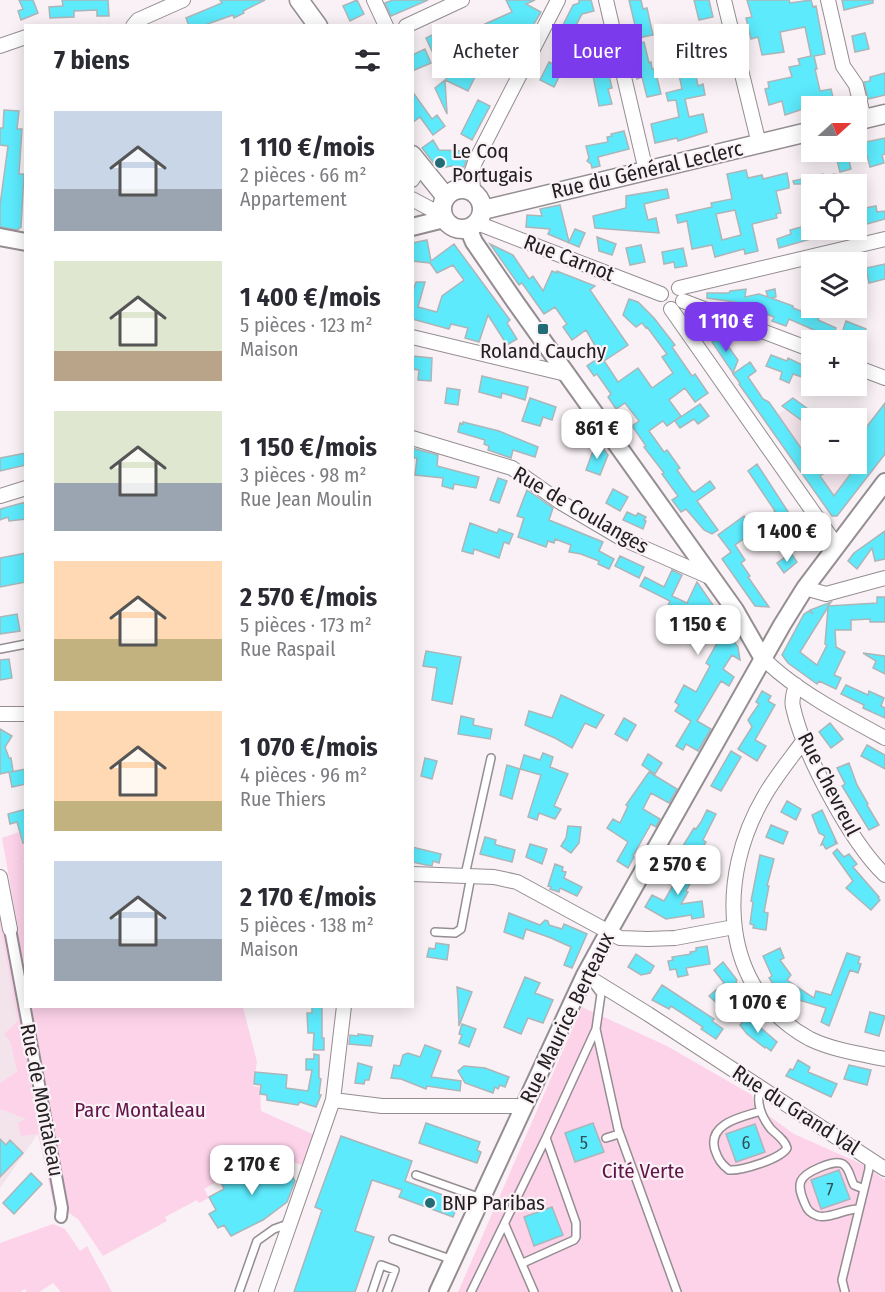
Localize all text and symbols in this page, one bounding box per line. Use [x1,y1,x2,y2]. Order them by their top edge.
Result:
chip: Acheter [432,24,540,78]
chip: Louer [552,24,642,78]
chip: Filtres [654,24,749,78]
icon: filters [351,44,384,77]
text: 7 biens [54,45,130,76]
north arrow [801,96,867,162]
map controls [801,96,867,474]
text: 1 110 €/mois [240,132,375,163]
icon: home [102,135,174,207]
street label: Rue du Général Leclerc [549,135,745,205]
place label: Le Coq Portugais [452,138,533,188]
marker: Le Coq Portugais [433,156,447,170]
text: 2 pièces · 66 m² [240,163,366,187]
button: locate [801,174,867,240]
text: Appartement [240,187,347,211]
street label: Rue Carnot [520,229,618,287]
button: layers [801,252,867,318]
text: 1 400 €/mois [240,282,381,313]
icon: home [102,285,174,357]
pin: 1 110 € [671,302,781,353]
text: 1 110 € [699,309,753,333]
text: 5 pièces · 123 m² [240,313,373,337]
marker: Roland Cauchy [536,322,550,336]
button: + [801,330,867,396]
text: Maison [240,337,299,361]
place label: Roland Cauchy [480,338,607,364]
button: − [801,408,867,474]
pin: 861 € [555,409,639,460]
text: 861 € [575,416,619,440]
text: 1 150 €/mois [240,432,377,463]
icon: home [102,435,174,507]
street label: Rue de Coulanges [509,461,653,559]
text: 3 pièces · 98 m² [240,463,366,487]
text: Rue Jean Moulin [240,487,372,511]
pin: 1 400 € [732,512,842,563]
text: 1 400 € [757,519,817,543]
text: 2 570 €/mois [240,582,377,613]
icon: home [102,585,174,657]
pin: 1 150 € [643,605,753,656]
text: 1 150 € [670,612,726,636]
text: 5 pièces · 173 m² [240,613,372,637]
text: Rue Raspail [240,637,335,661]
street label: Rue Chevreul [792,728,866,840]
text: 1 070 €/mois [240,732,378,763]
icon: home [102,735,174,807]
text: 4 pièces · 96 m² [240,763,367,787]
text: Rue Thiers [240,787,326,811]
pin: 2 570 € [623,845,733,896]
text: 2 570 € [650,852,706,876]
text: 2 170 €/mois [240,882,376,913]
icon: home [102,885,174,957]
text: 5 pièces · 138 m² [240,913,374,937]
street label: Rue Maurice Berteaux [514,928,620,1108]
text: Maison [240,937,299,961]
pin: 1 070 € [703,983,813,1034]
text: 1 070 € [729,990,787,1014]
street label: Rue de Montaleau [14,1021,70,1179]
street label: Rue du Grand Val [727,1059,865,1161]
park label: Parc Montaleau [74,1097,206,1123]
house number: 5 [580,1132,588,1154]
house number: 6 [742,1132,751,1154]
pin: 2 170 € [197,1145,307,1196]
text: 2 170 € [224,1152,280,1176]
park label: Cité Verte [602,1158,684,1184]
house number: 7 [826,1179,834,1201]
place label: BNP Paribas [442,1190,545,1216]
marker: BNP Paribas [423,1196,437,1210]

